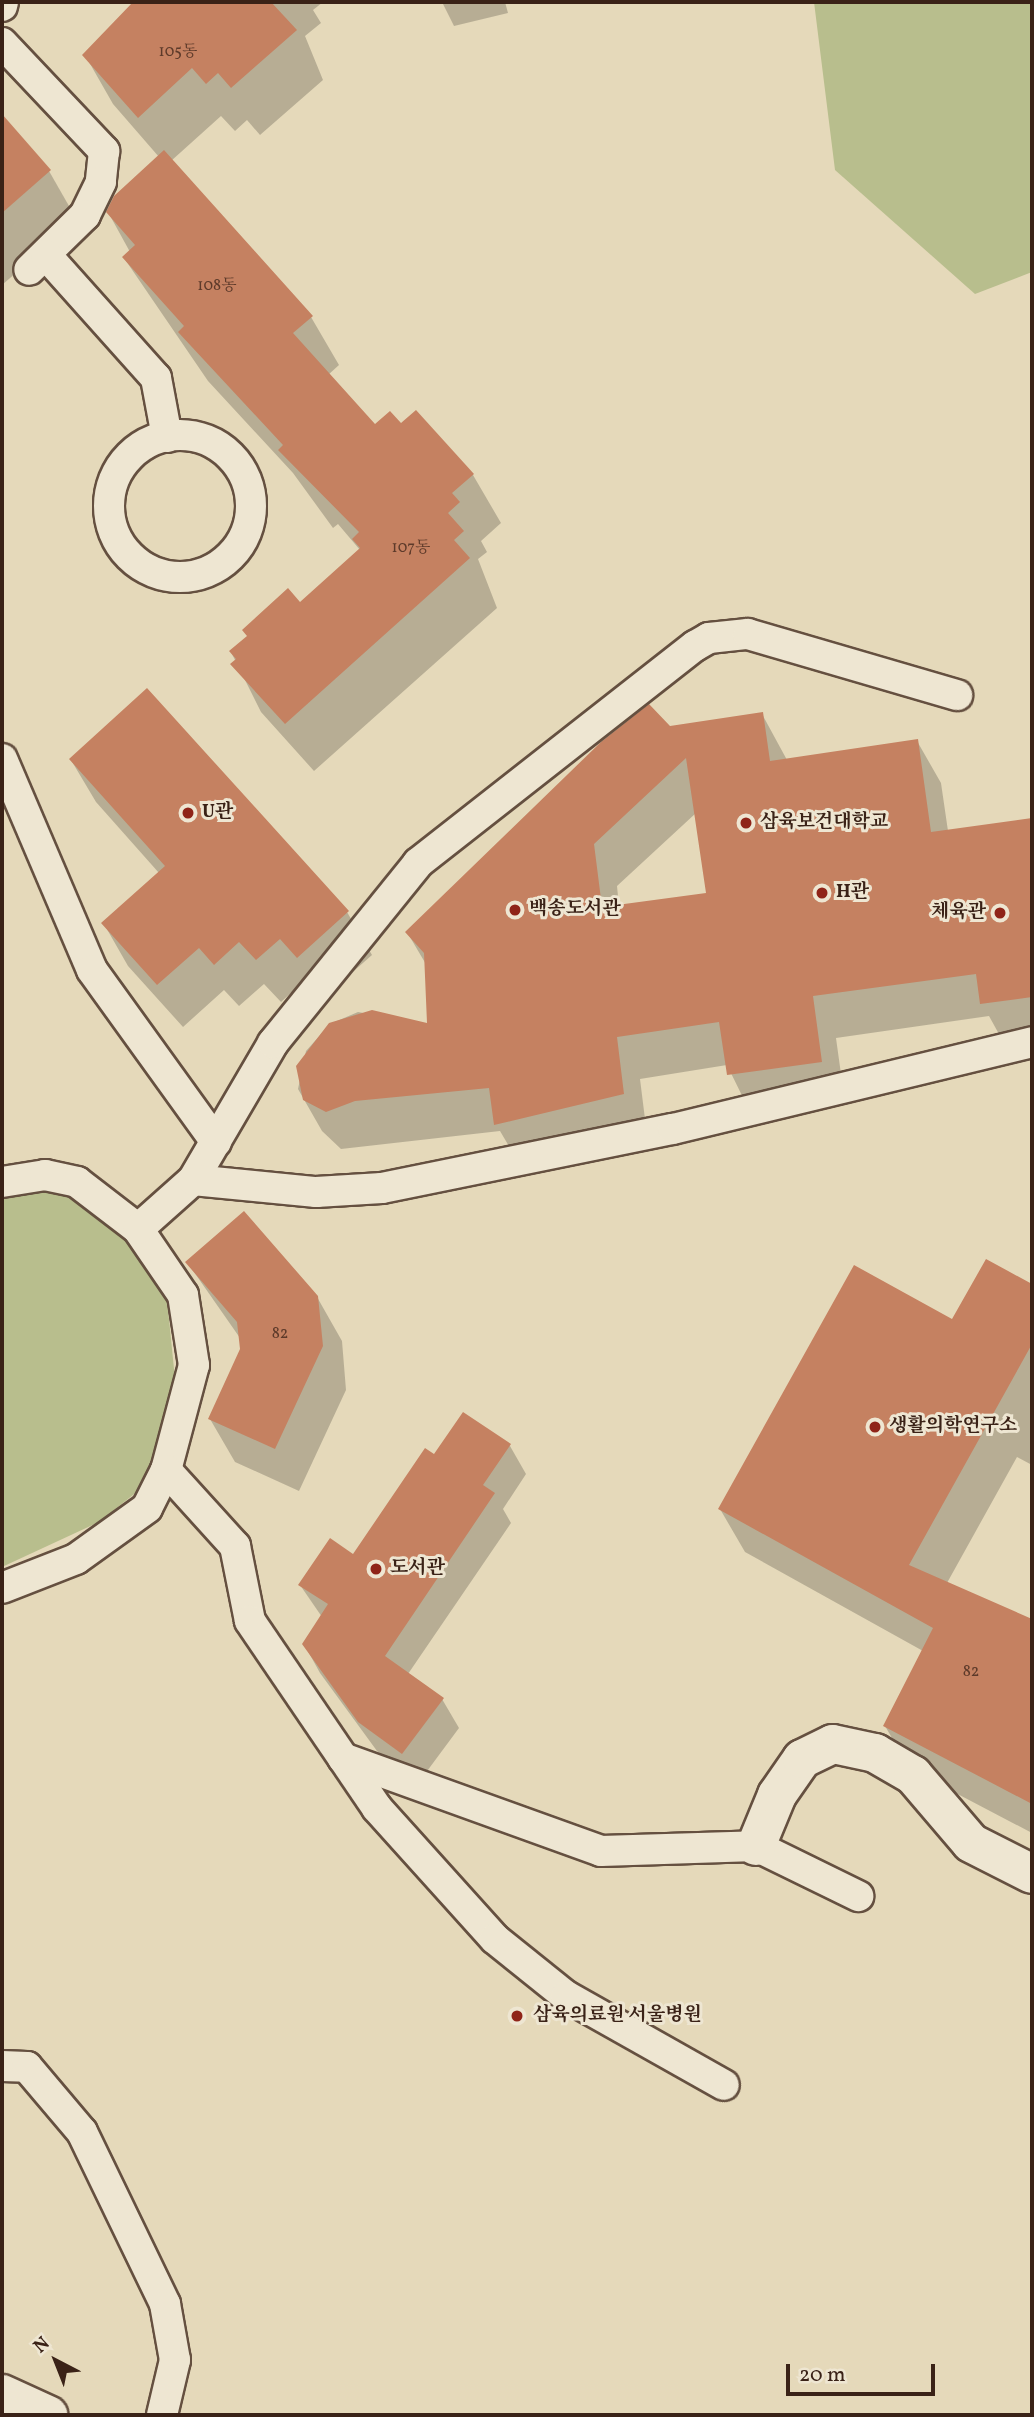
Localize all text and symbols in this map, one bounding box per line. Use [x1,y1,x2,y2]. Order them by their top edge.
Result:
house number: 105동 [159,42,197,62]
house number: 108동 [197,276,237,296]
house number: 107동 [391,538,431,558]
place label: U관 [202,802,233,824]
marker: U관 [180,805,196,821]
place label: 삼육보건대학교 [760,812,888,834]
marker: 삼육보건대학교 [738,815,754,831]
place label: H관 [836,882,869,904]
marker: H관 [814,885,830,901]
place label: 백송도서관 [529,899,621,921]
marker: 백송도서관 [507,902,523,918]
place label: 체육관 [931,902,986,924]
marker: 체육관 [992,905,1008,921]
house number: 82 [272,1324,288,1344]
place label: 생활의학연구소 [889,1416,1017,1438]
marker: 생활의학연구소 [867,1419,883,1435]
place label: 도서관 [390,1558,445,1580]
marker: 도서관 [368,1561,384,1577]
house number: 82 [963,1662,979,1682]
place label: 삼육의료원 서울병원 [533,2005,702,2027]
marker: 삼육의료원 서울병원 [507,2006,527,2026]
north arrow [21,2326,91,2396]
text: N [28,2331,56,2360]
scale bar [789,2350,938,2394]
text: 20 m [799,2361,845,2390]

